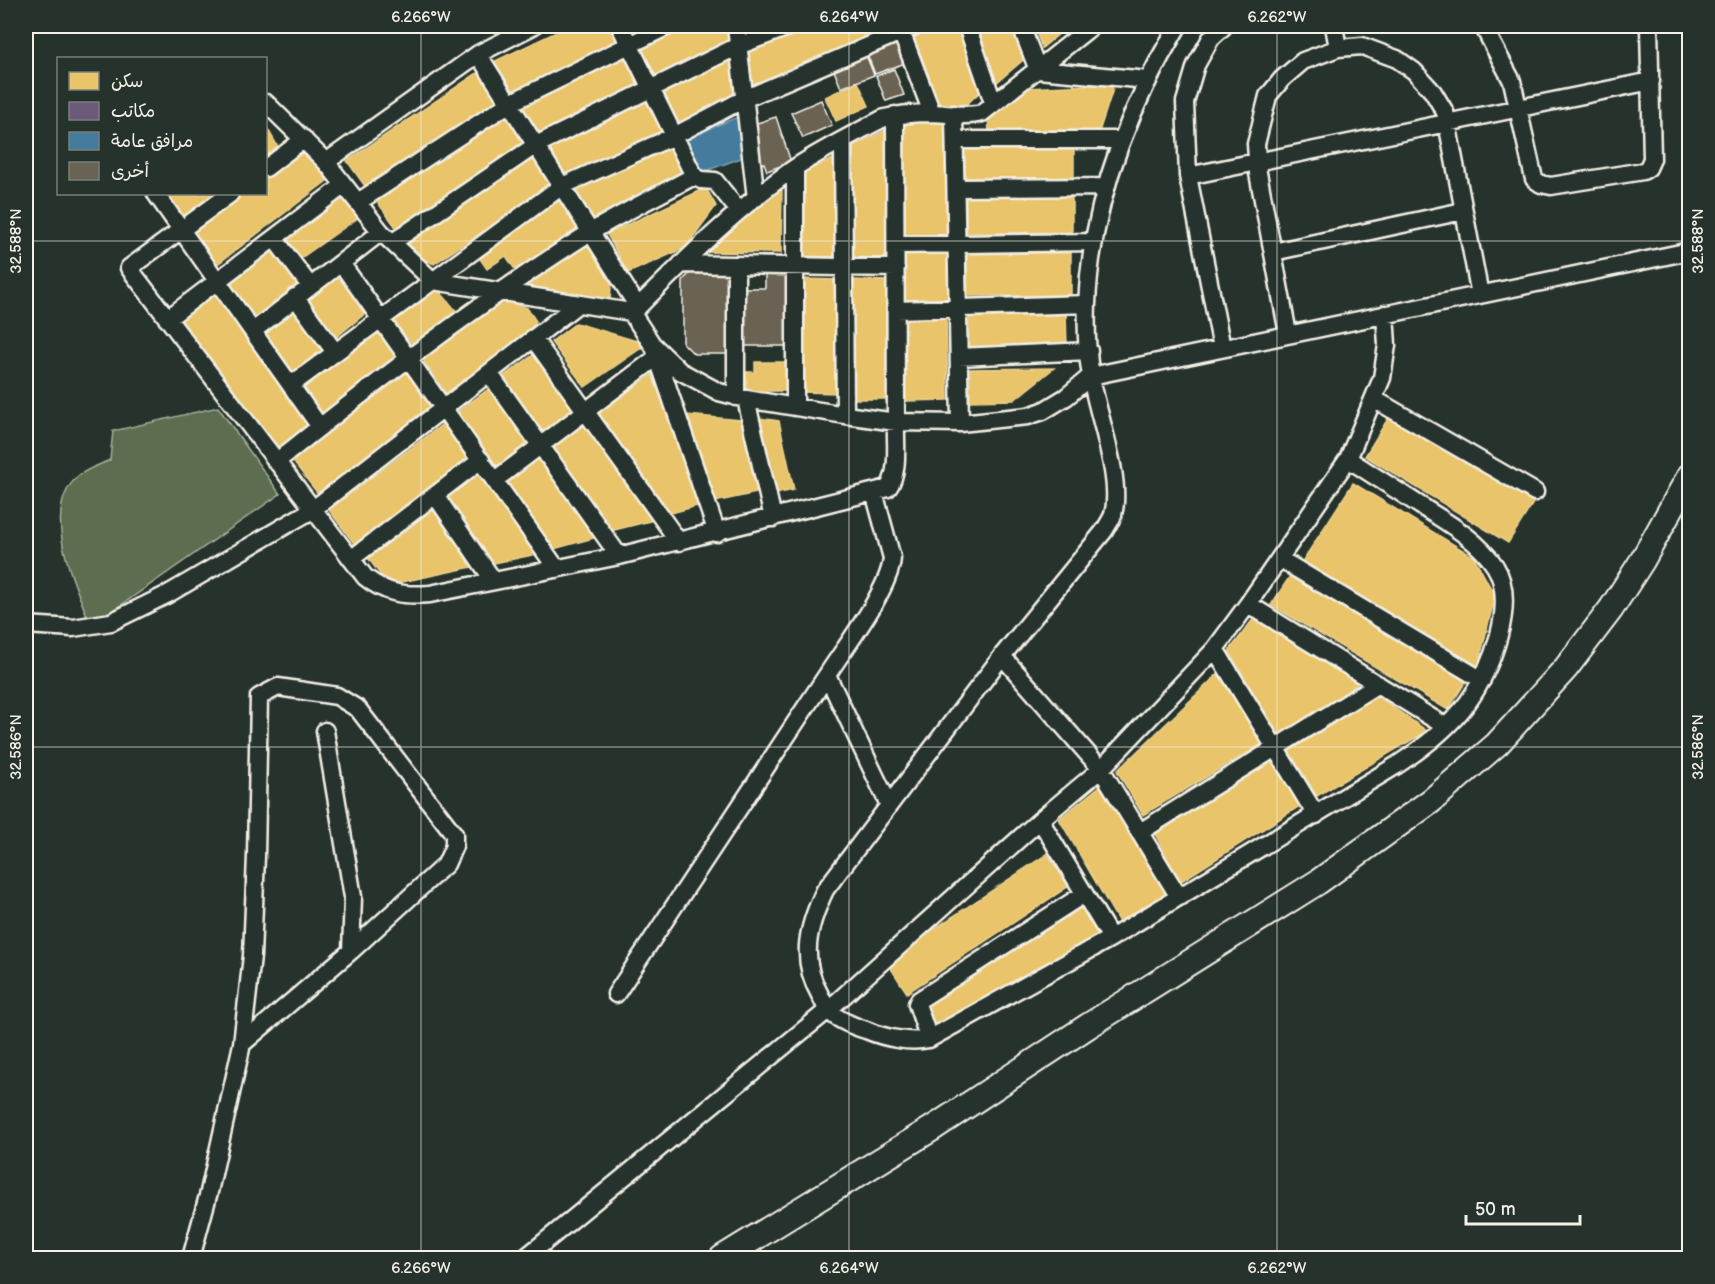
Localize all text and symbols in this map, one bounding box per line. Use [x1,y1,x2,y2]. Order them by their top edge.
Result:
text: 6.266°W [391,8,451,27]
text: 6.264°W [819,8,879,27]
text: 6.262°W [1247,8,1307,27]
legend [57,57,267,195]
text: سكن [111,71,143,92]
text: مكاتب [111,101,155,122]
text: مرافق عامة [111,131,193,152]
text: أخرى [111,161,149,182]
text: 32.588°N [7,208,26,274]
text: 32.588°N [1689,208,1708,274]
text: 32.586°N [7,714,26,780]
text: 32.586°N [1689,714,1708,780]
scale bar [1466,1188,1580,1226]
text: 50 m [1475,1199,1516,1220]
text: 6.266°W [391,1259,451,1278]
text: 6.264°W [819,1259,879,1278]
text: 6.262°W [1247,1259,1307,1278]

